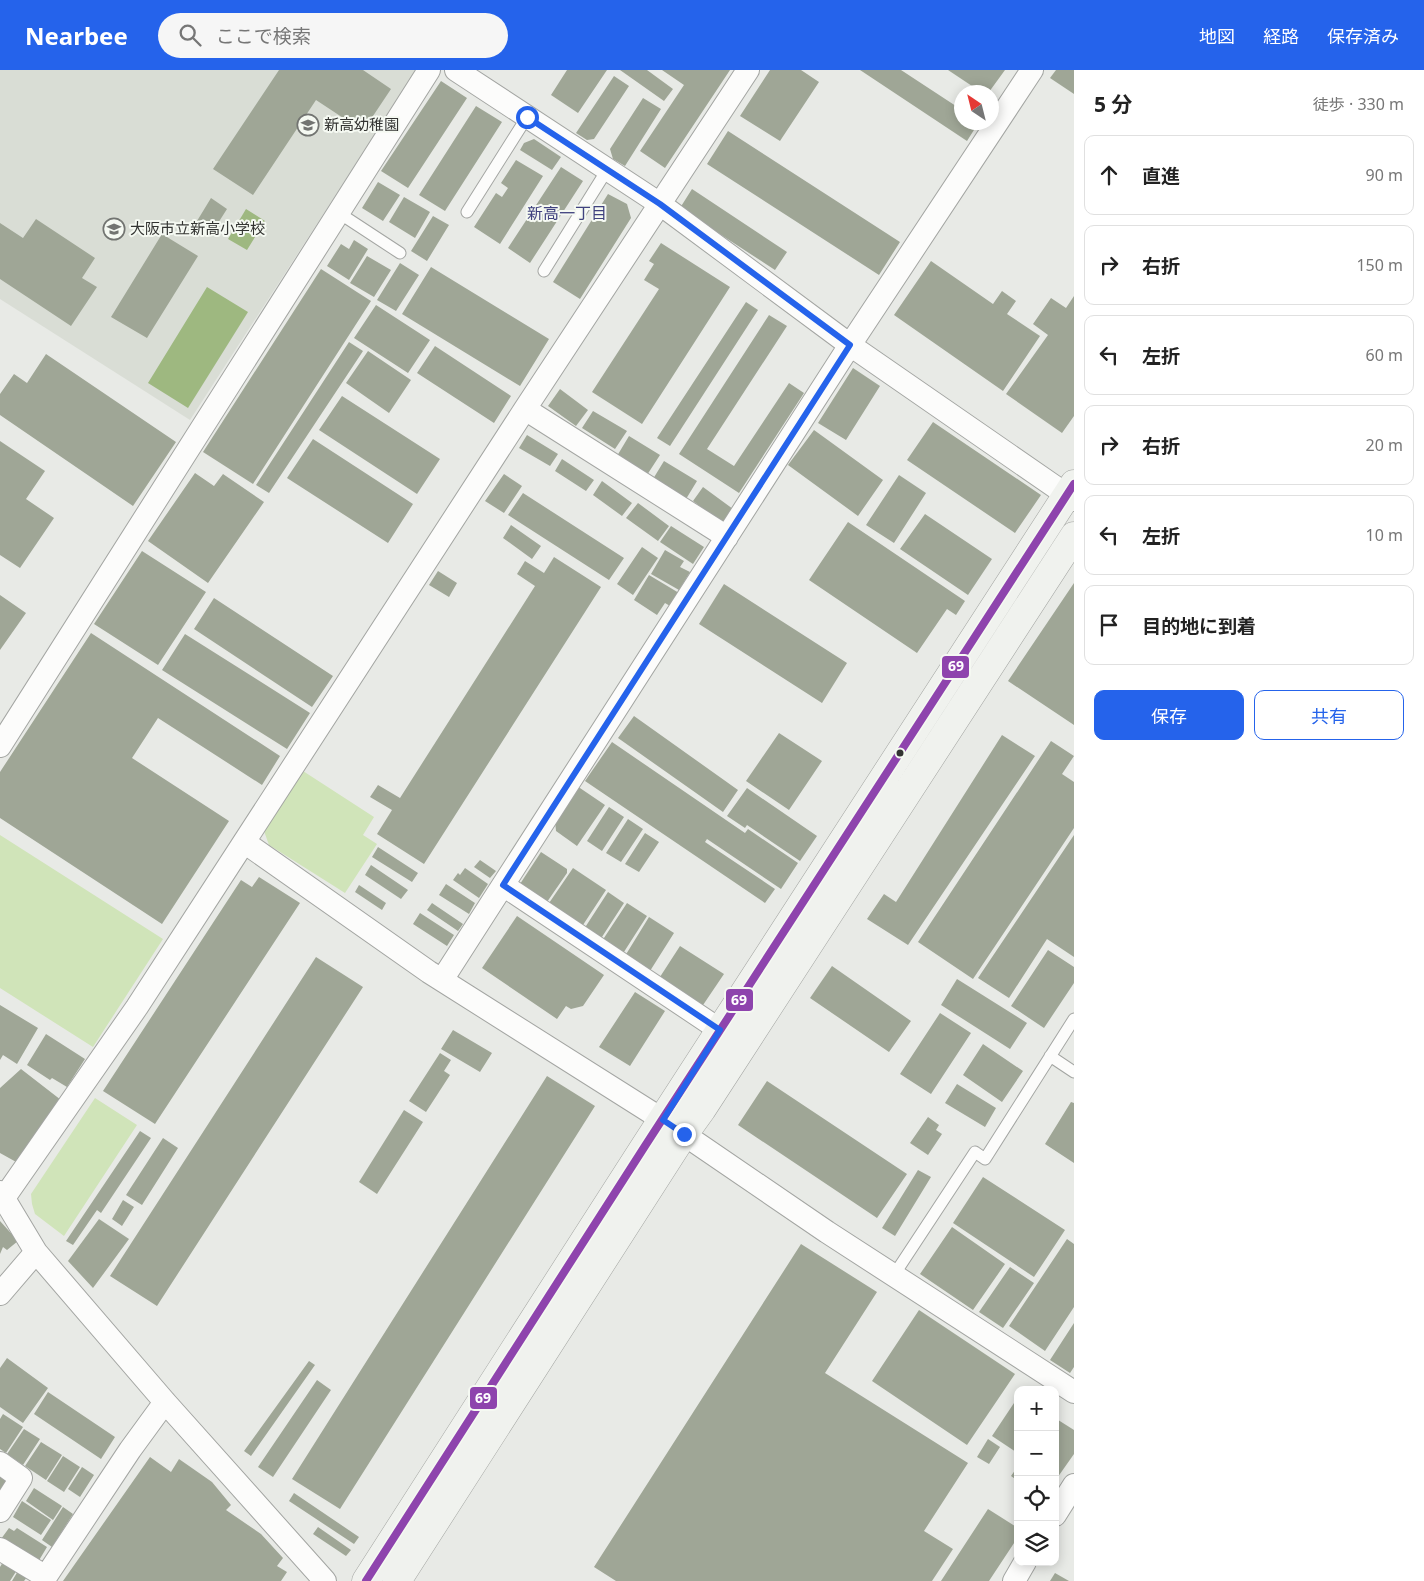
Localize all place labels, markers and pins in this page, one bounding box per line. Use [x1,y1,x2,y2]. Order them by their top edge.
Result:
school or university icon: 新高幼稚園 [296,113,320,137]
place label: 新高幼稚園 [324,114,399,134]
school or university icon: 大阪市立新高小学校 [102,217,126,241]
place label: 大阪市立新高小学校 [130,218,265,238]
unlabelled marker [895,748,905,758]

